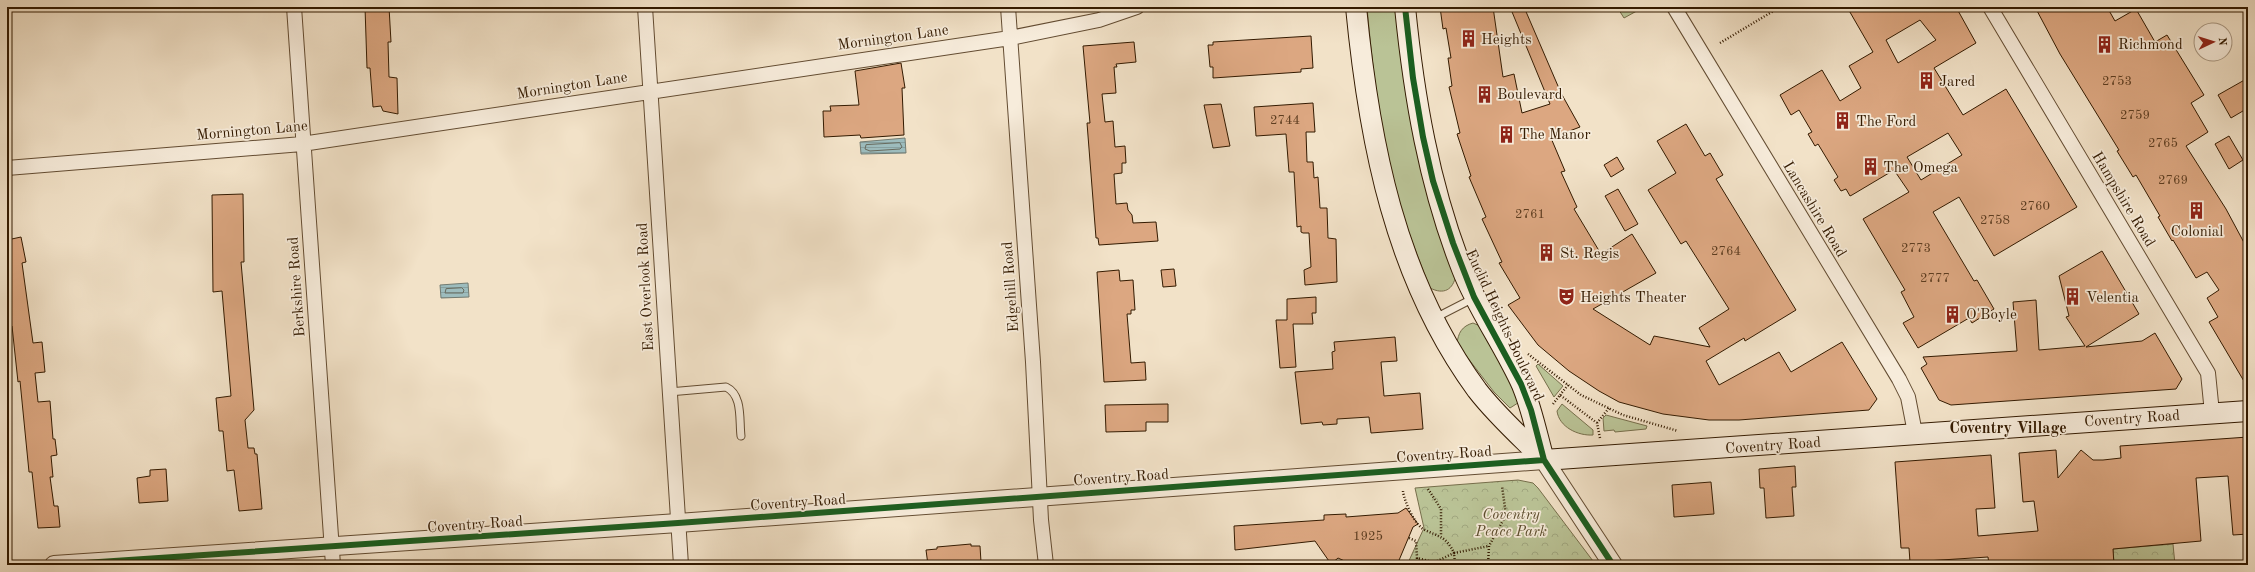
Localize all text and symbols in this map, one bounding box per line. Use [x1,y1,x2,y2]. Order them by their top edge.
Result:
north arrow [2193,22,2233,62]
street label: Mornington Lane [837,23,950,54]
building icon: Heights [1458,29,1478,49]
place label: Heights [1481,33,1532,48]
building icon: Richmond [2095,34,2115,54]
text: N [2216,37,2227,47]
place label: Richmond [2118,38,2183,53]
street label: Mornington Lane [516,70,629,103]
building icon: Jared [1916,71,1936,91]
place label: Jared [1939,75,1976,90]
house number: 2753 [2102,75,2132,88]
building icon: Boulevard [1474,84,1494,104]
place label: Boulevard [1497,88,1563,103]
house number: 2759 [2120,109,2150,122]
building icon: The Ford [1833,111,1853,131]
house number: 2744 [1270,114,1300,127]
place label: The Ford [1856,115,1917,130]
street label: Mornington Lane [196,119,309,144]
building icon: The Manor [1496,124,1516,144]
place label: The Manor [1519,128,1591,143]
house number: 2765 [2148,137,2178,150]
street label: Hampshire Road [2088,149,2157,250]
building icon: The Omega [1860,157,1880,177]
street label: Lancashire Road [1779,159,1848,260]
place label: The Omega [1883,161,1958,176]
house number: 2769 [2158,174,2188,187]
house number: 2760 [2020,200,2050,213]
building icon: Colonial [2187,200,2207,220]
house number: 2761 [1515,208,1545,221]
house number: 2758 [1980,214,2010,227]
street label: East Overlook Road [636,222,657,352]
place label: Colonial [2171,225,2223,240]
street label: Berkshire Road [286,236,308,338]
street label: Edgehill Road [1001,241,1022,333]
house number: 2773 [1901,242,1931,255]
building icon: St. Regis [1537,243,1557,263]
house number: 2764 [1711,245,1741,258]
street label: Euclid Heights Boulevard [1462,247,1546,404]
place label: St. Regis [1560,247,1619,262]
house number: 2777 [1920,272,1950,285]
theatre icon: Heights Theater [1557,287,1577,307]
building icon: Velentia [2063,287,2083,307]
place label: Heights Theater [1580,291,1686,306]
place label: Velentia [2086,291,2139,306]
building icon: O'Boyle [1943,304,1963,324]
place label: O'Boyle [1966,308,2017,323]
street label: Coventry Road [2084,409,2181,430]
district label: Coventry Village [1949,421,2067,437]
street label: Coventry Road [1725,436,1822,457]
street label: Coventry Road [1396,445,1493,466]
street label: Coventry Road [1073,468,1170,489]
street label: Coventry Road [750,493,847,514]
park label: Coventry Peace Park [1474,508,1547,540]
street label: Coventry Road [427,515,524,536]
house number: 1925 [1353,530,1383,543]

